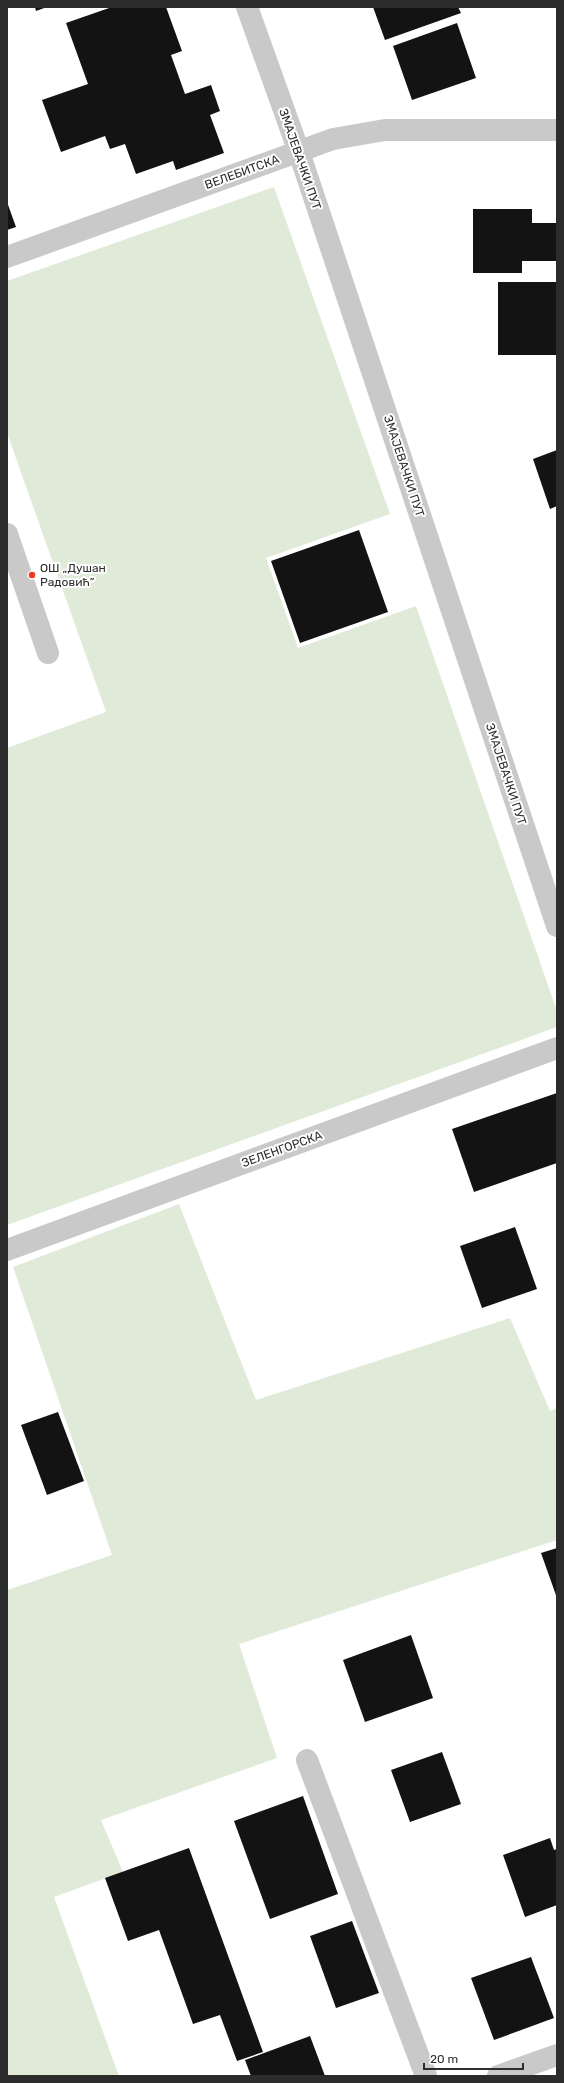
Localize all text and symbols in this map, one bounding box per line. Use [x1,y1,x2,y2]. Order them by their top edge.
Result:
street label: ЗМАЈЕВАЧКИ ПУТ [276,107,324,211]
street label: ВЕЛЕБИТСКА [203,152,281,192]
street label: ЗМАЈЕВАЧКИ ПУТ [381,413,427,519]
place label: ОШ „Душан Радовић” [40,561,106,589]
marker: ОШ „Душан Радовић” [27,570,37,580]
street label: ЗМАЈЕВАЧКИ ПУТ [483,721,529,827]
street label: ЗЕЛЕНГОРСКА [240,1128,324,1170]
scale bar [424,2045,523,2071]
text: 20 m [430,2052,458,2066]

